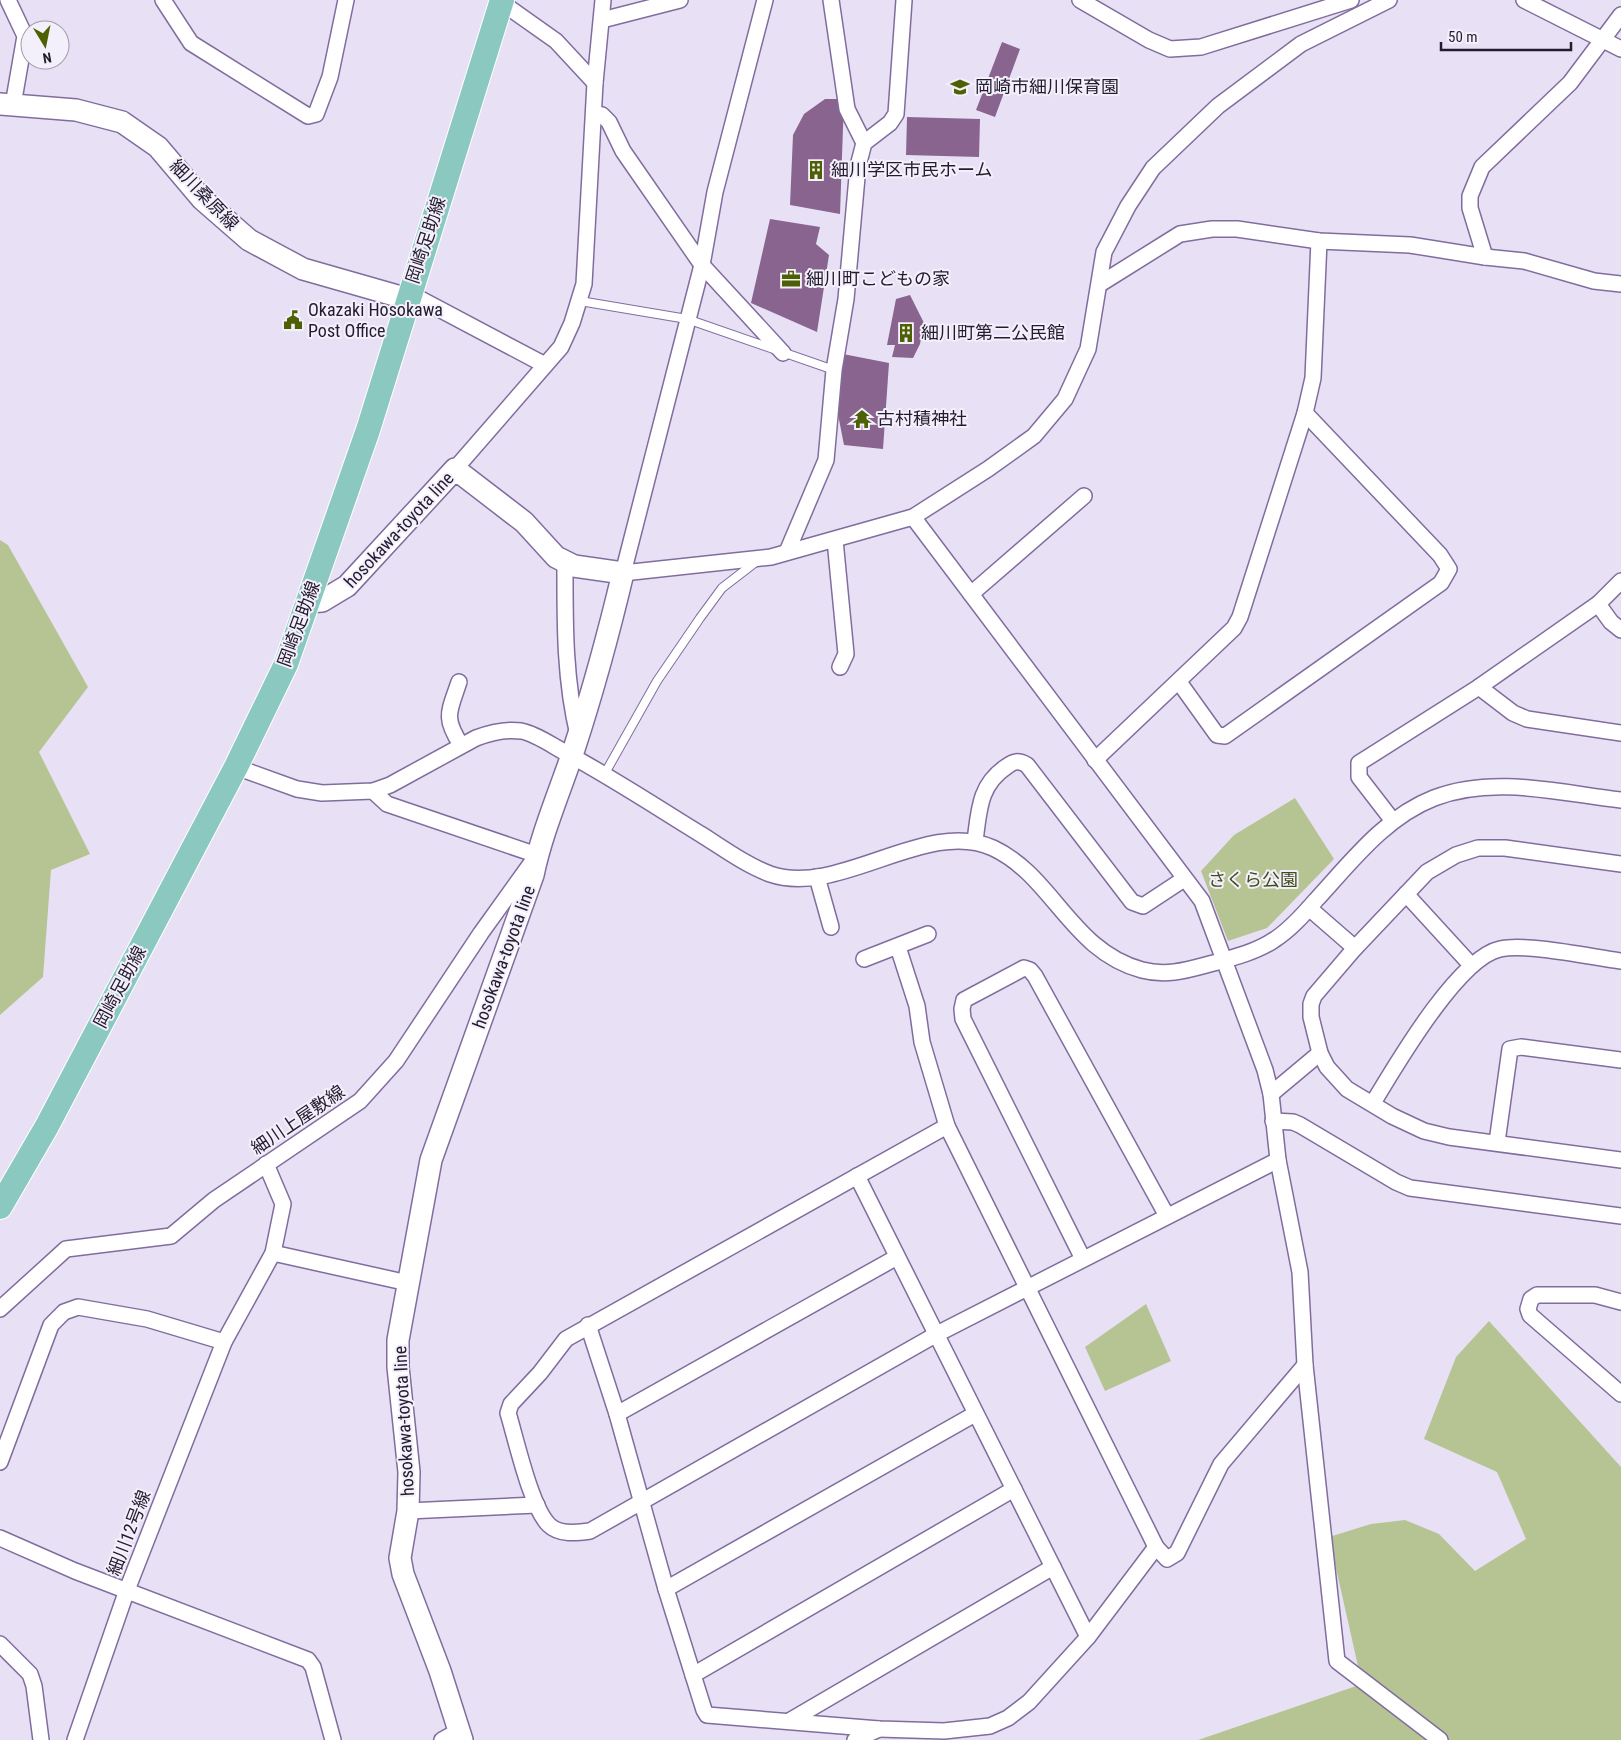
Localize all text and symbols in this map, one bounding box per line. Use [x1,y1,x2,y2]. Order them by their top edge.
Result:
north arrow [20,20,70,70]
scale bar [1441,20,1571,52]
text: 50 m [1448,28,1478,46]
text: N [42,49,53,66]
school or university icon: 岡崎市細川保育園 [949,76,971,98]
place label: 岡崎市細川保育園 [975,76,1119,97]
street label: 細川桑原線 [166,155,243,234]
building icon: 細川学区市民ホーム [805,159,827,181]
place label: 細川学区市民ホーム [831,159,992,180]
street label: 岡崎足助線 [402,194,449,286]
office icon: 細川町こどもの家 [780,268,802,290]
place label: 細川町こどもの家 [806,268,950,289]
place label: Okazaki Hosokawa Post Office [308,299,443,341]
public building icon: Okazaki Hosokawa Post Office [282,309,304,331]
building icon: 細川町第二公民館 [895,322,917,344]
place label: 細川町第二公民館 [921,322,1065,343]
temple icon: 古村積神社 [851,408,873,430]
place label: 古村積神社 [877,408,967,429]
street label: hosokawa-toyota line [340,467,458,592]
street label: 岡崎足助線 [273,578,324,670]
park label: さくら公園 [1208,869,1298,890]
street label: hosokawa-toyota line [468,883,539,1031]
street label: 岡崎足助線 [89,942,150,1031]
street label: 細川上屋敷線 [247,1081,348,1158]
street label: hosokawa-toyota line [389,1345,418,1497]
street label: 細川12号線 [103,1487,154,1578]

